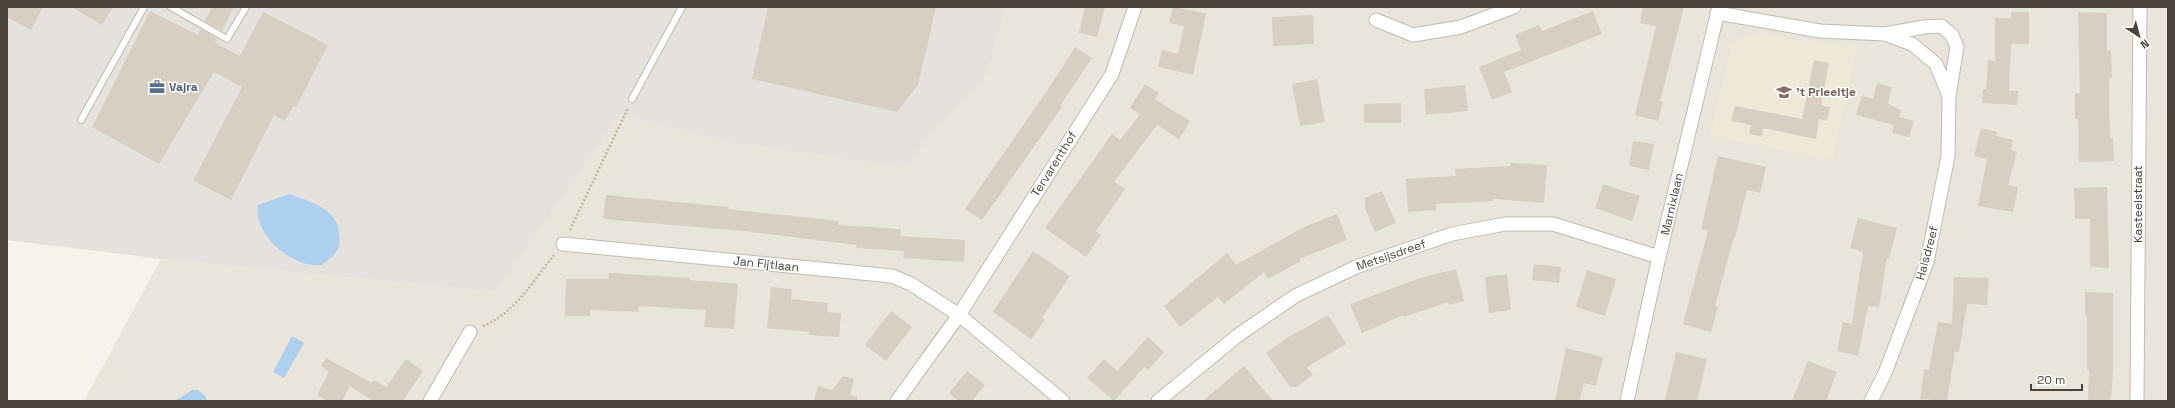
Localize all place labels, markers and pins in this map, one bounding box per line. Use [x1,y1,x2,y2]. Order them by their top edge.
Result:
office icon: Vajra [148,78,166,96]
place label: Vajra [169,79,198,95]
school or university icon: ’t Prieeltje [1775,83,1793,101]
place label: ’t Prieeltje [1796,84,1856,100]

